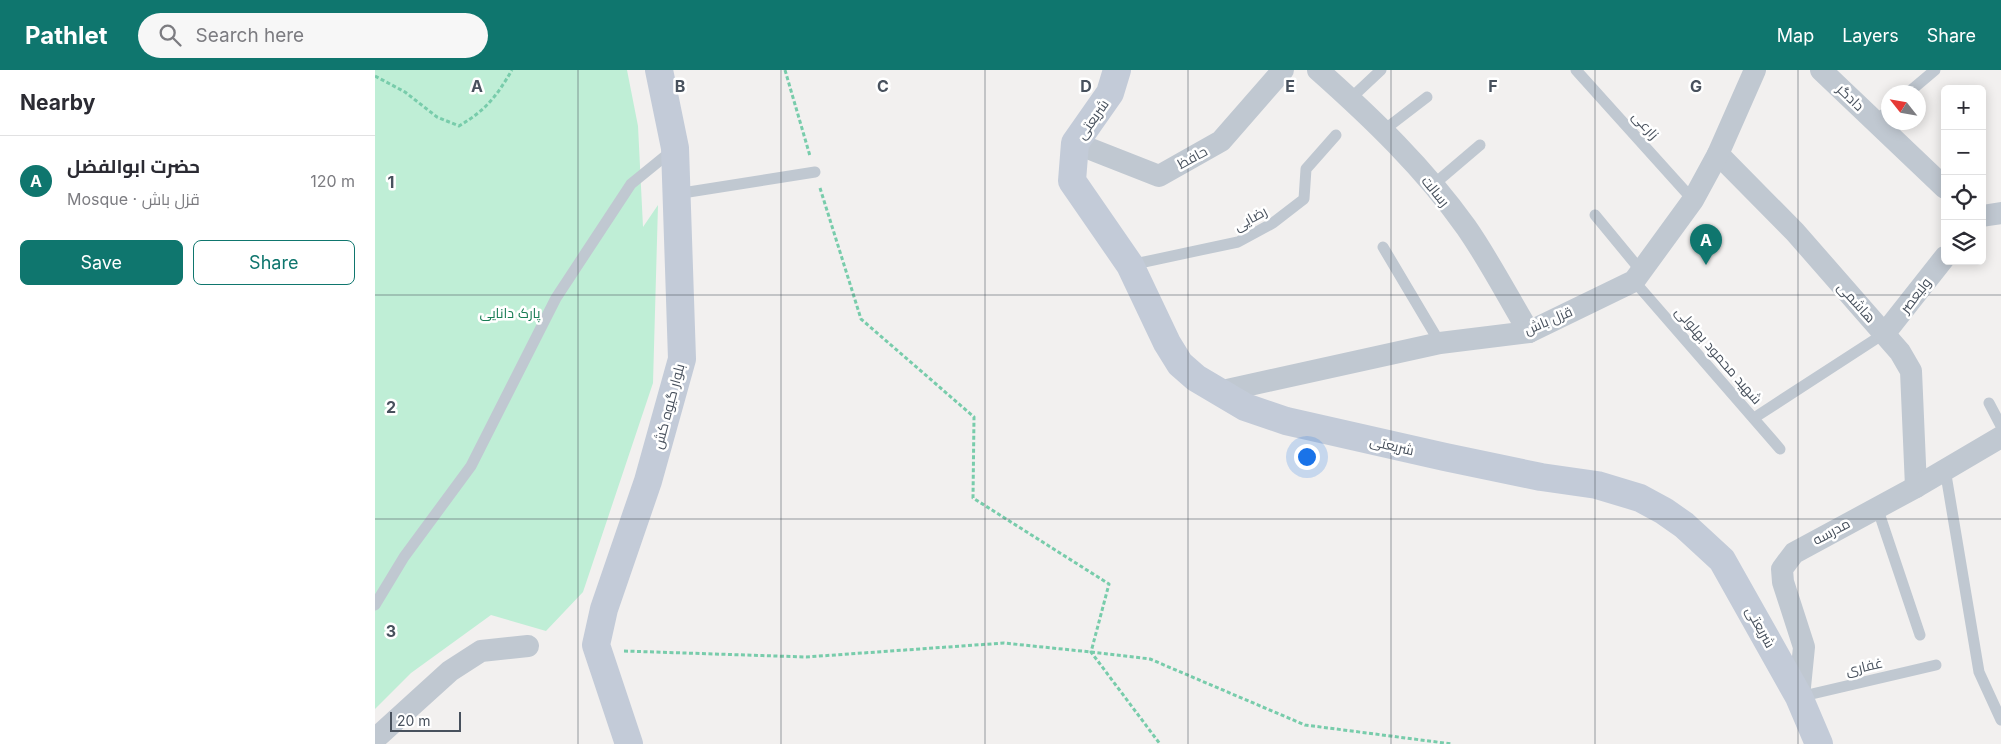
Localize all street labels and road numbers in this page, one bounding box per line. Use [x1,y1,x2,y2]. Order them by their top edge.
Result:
street label: دادگر [1833,79,1868,114]
street label: شریعتی [1072,96,1112,142]
street label: زارعی [1629,107,1663,143]
street label: حافظ [1174,142,1210,172]
street label: رسالت [1418,172,1454,210]
street label: رضایی [1230,202,1270,234]
street label: ولیعصر [1895,274,1934,317]
street label: هاشمی [1834,278,1880,326]
street label: قزل باش [1521,302,1575,339]
street label: شهید محمود بهلولی [1672,303,1766,407]
street label: بلوار گیوه کش [648,362,688,450]
street label: شریعتی [1368,432,1416,458]
street label: مدرسه [1809,514,1853,548]
street label: شریعتی [1743,603,1779,651]
street label: غفاری [1844,653,1884,679]

